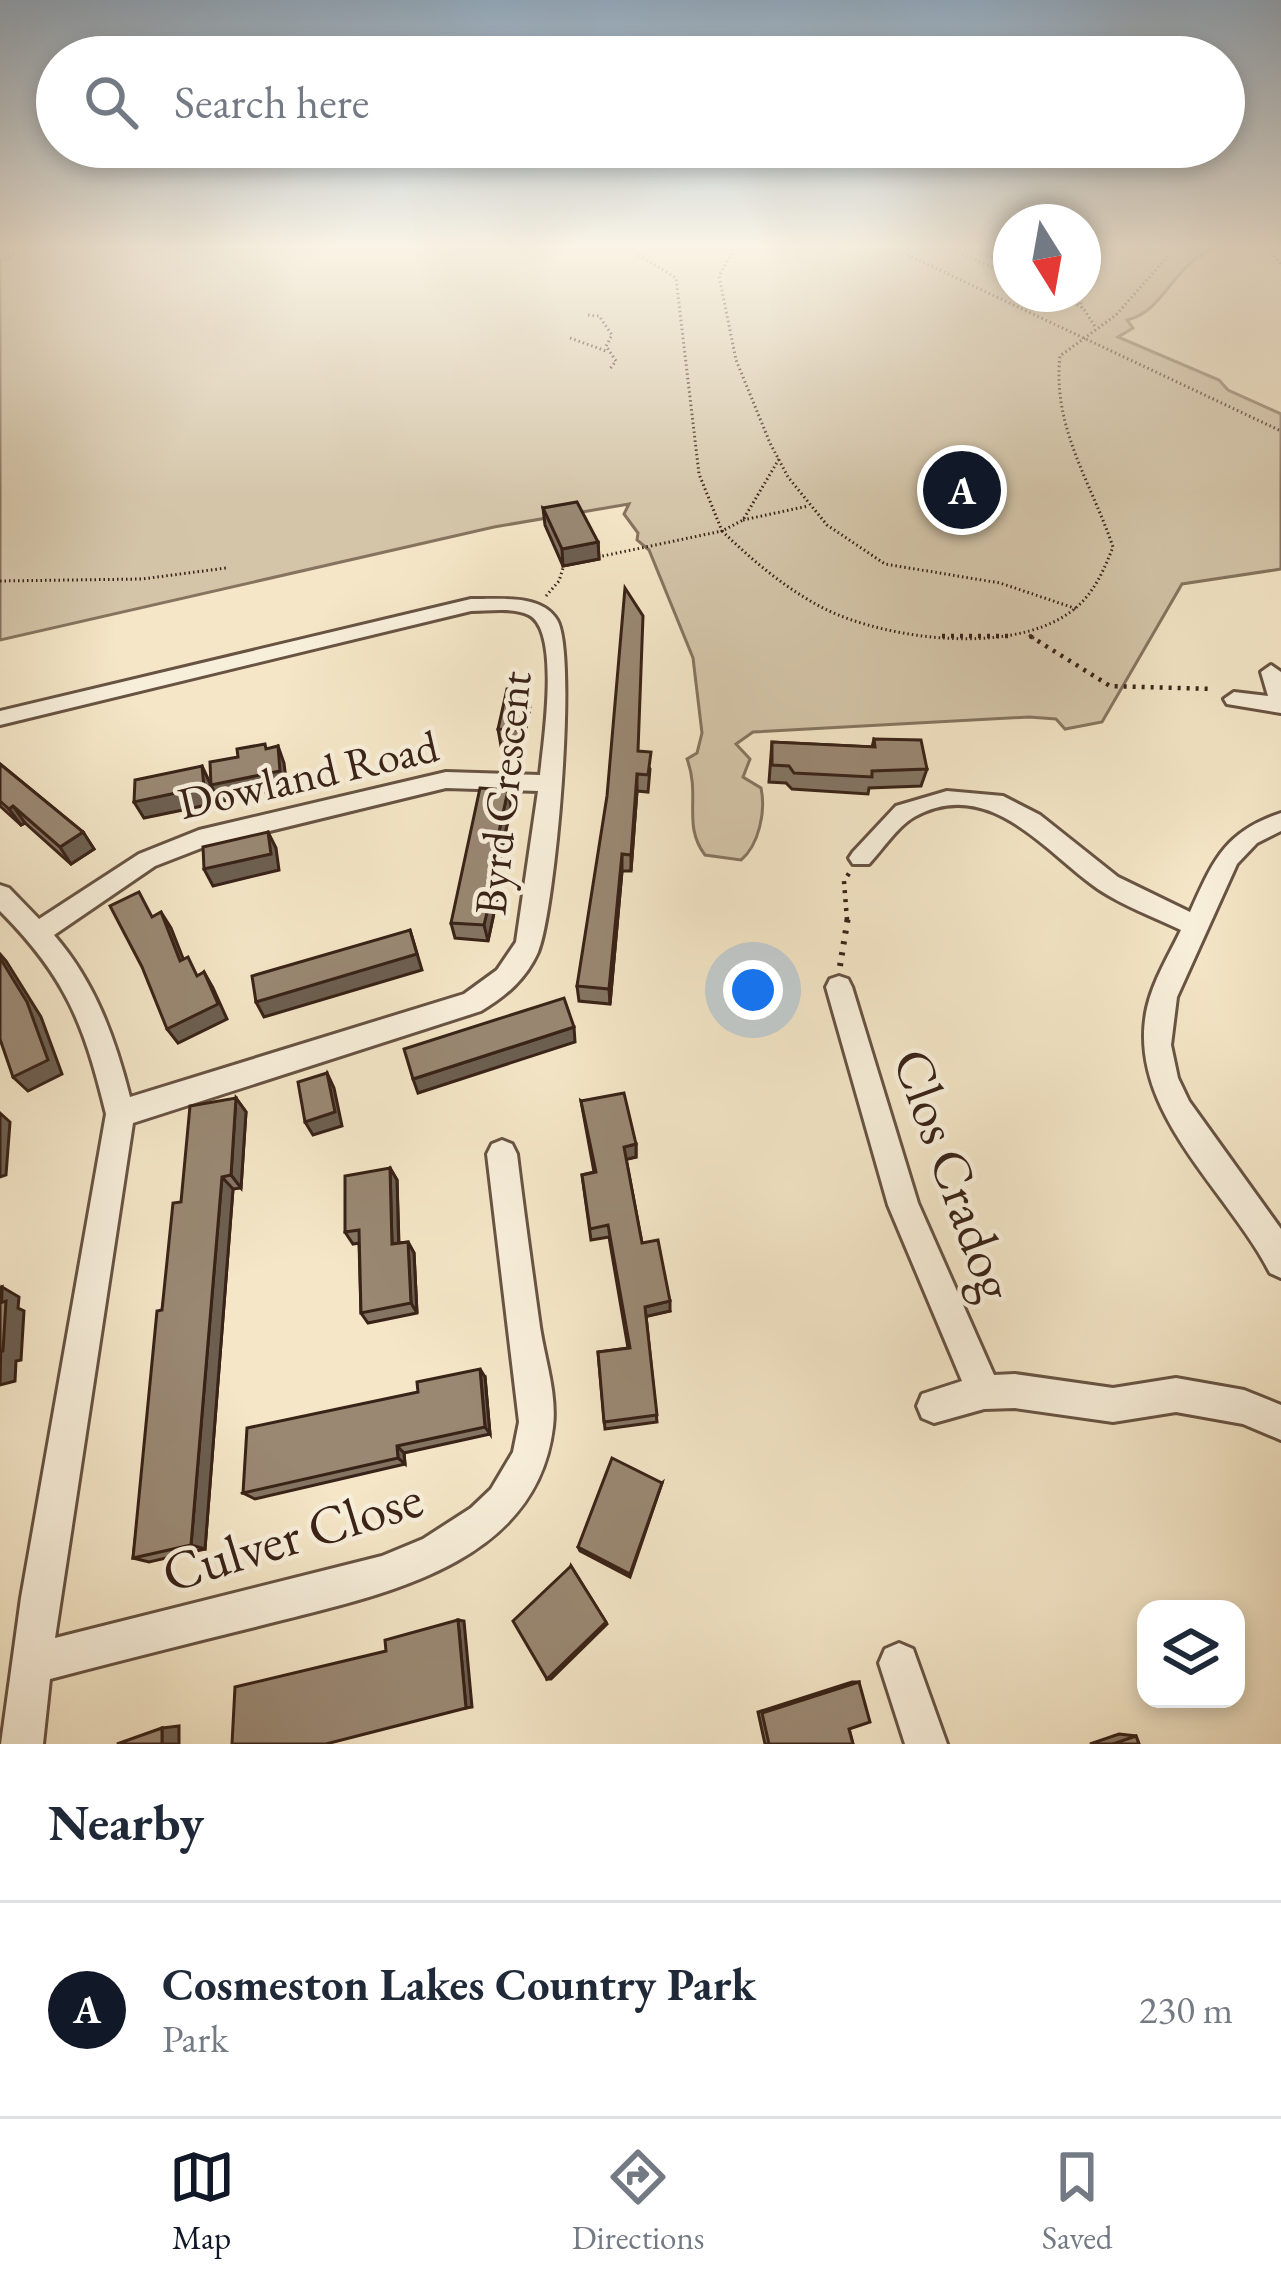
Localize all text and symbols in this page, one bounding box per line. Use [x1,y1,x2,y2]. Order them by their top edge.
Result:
search box [36,36,1245,168]
icon: search [78,69,144,135]
text: Search here [174,73,369,131]
north arrow [993,204,1101,312]
pin: A [923,445,1001,535]
street label: Byrd Crescent [460,668,544,918]
street label: Dowland Road [172,716,444,832]
your location [723,960,783,1020]
street label: Clos Cradog [877,1039,1033,1309]
street label: Culver Close [153,1462,431,1608]
map controls [1137,1600,1245,1708]
button: layers [1137,1600,1245,1708]
text: Nearby [48,1789,204,1855]
text: Cosmeston Lakes Country Park [162,1955,756,2013]
text: A [73,1984,101,2035]
text: 230 m [1139,1984,1233,2035]
text: Park [162,2013,228,2064]
tab: Map [169,2144,235,2259]
tab: Directions [572,2144,705,2259]
tab: Saved [1042,2144,1112,2259]

